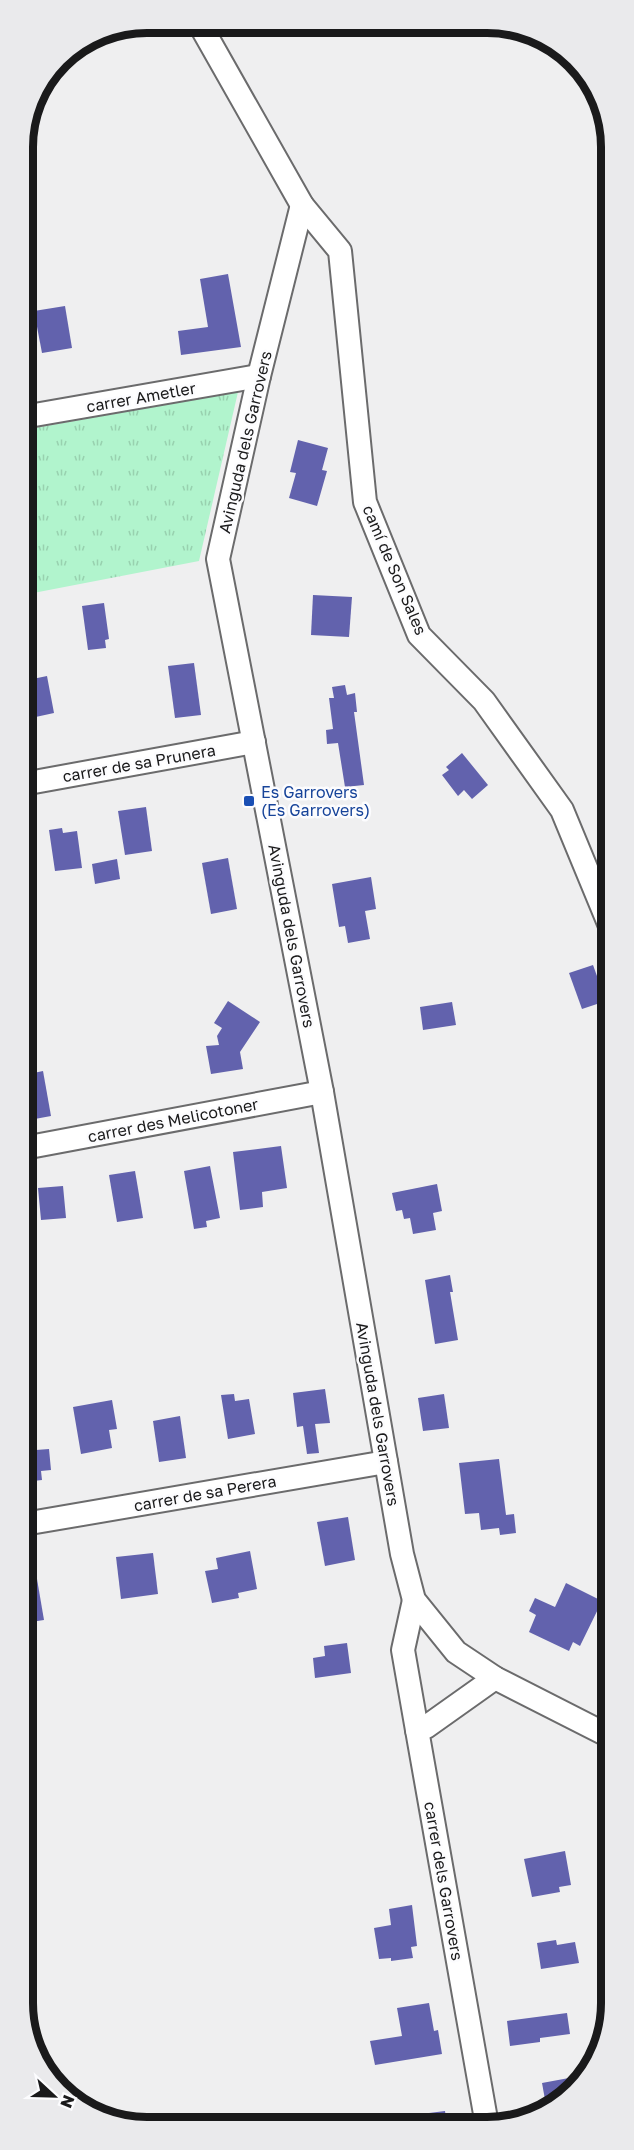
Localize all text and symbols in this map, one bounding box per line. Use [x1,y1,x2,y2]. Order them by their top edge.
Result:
street label: Avinguda dels Garrovers [214,349,276,535]
street label: carrer Ametler [85,378,197,416]
street label: camí de Son Sales [359,502,431,638]
street label: carrer de sa Prunera [61,740,217,786]
place label: Es Garrovers (Es Garrovers) [261,782,370,820]
marker: Es Garrovers (Es Garrovers) [242,794,256,808]
street label: Avinguda dels Garrovers [264,843,320,1029]
street label: carrer des Melicotoner [86,1094,260,1146]
street label: Avinguda dels Garrovers [352,1320,404,1508]
street label: carrer de sa Perera [132,1471,278,1515]
street label: carrer dels Garrovers [420,1800,468,1962]
north arrow [24,2066,84,2126]
text: N [56,2092,79,2111]

